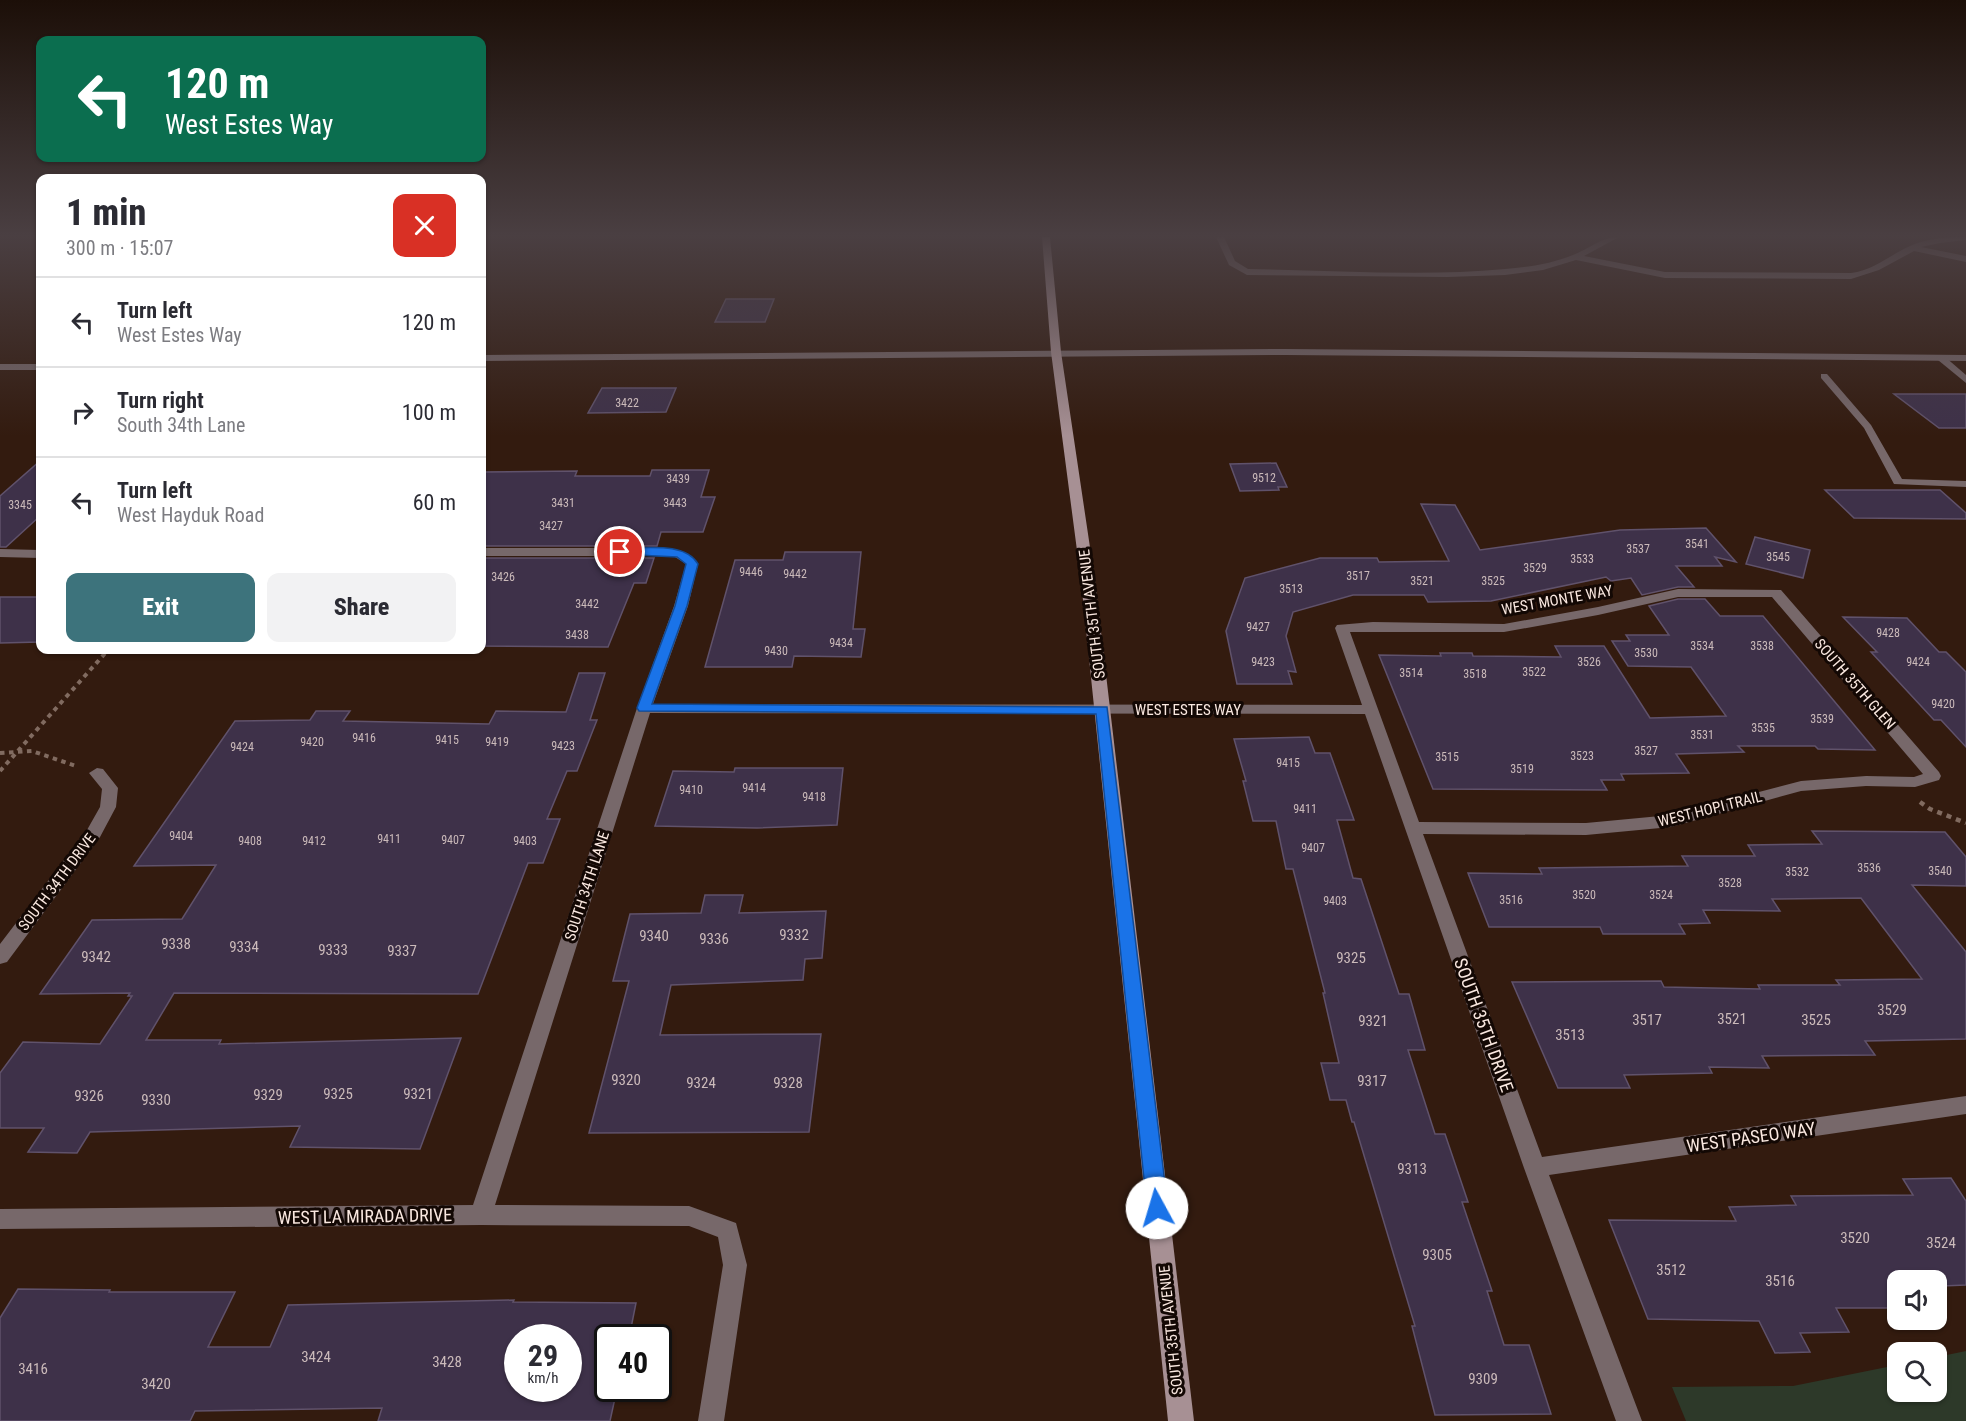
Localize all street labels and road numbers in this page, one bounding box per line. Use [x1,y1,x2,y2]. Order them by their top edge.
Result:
street label: SOUTH 35TH AVENUE [1075,548,1109,680]
street label: WEST MONTE WAY [1500,581,1614,619]
street label: SOUTH 35TH GLEN [1811,635,1899,733]
street label: WEST ESTES WAY [1135,701,1241,719]
street label: WEST HOPI TRAIL [1656,787,1764,831]
street label: SOUTH 34TH LANE [561,829,613,943]
street label: SOUTH 34TH DRIVE [15,830,99,934]
street label: SOUTH 35TH DRIVE [1450,955,1518,1095]
street label: WEST PASEO WAY [1685,1117,1817,1156]
street label: WEST LA MIRADA DRIVE [278,1204,452,1228]
street label: SOUTH 35TH AVENUE [1155,1264,1187,1396]

